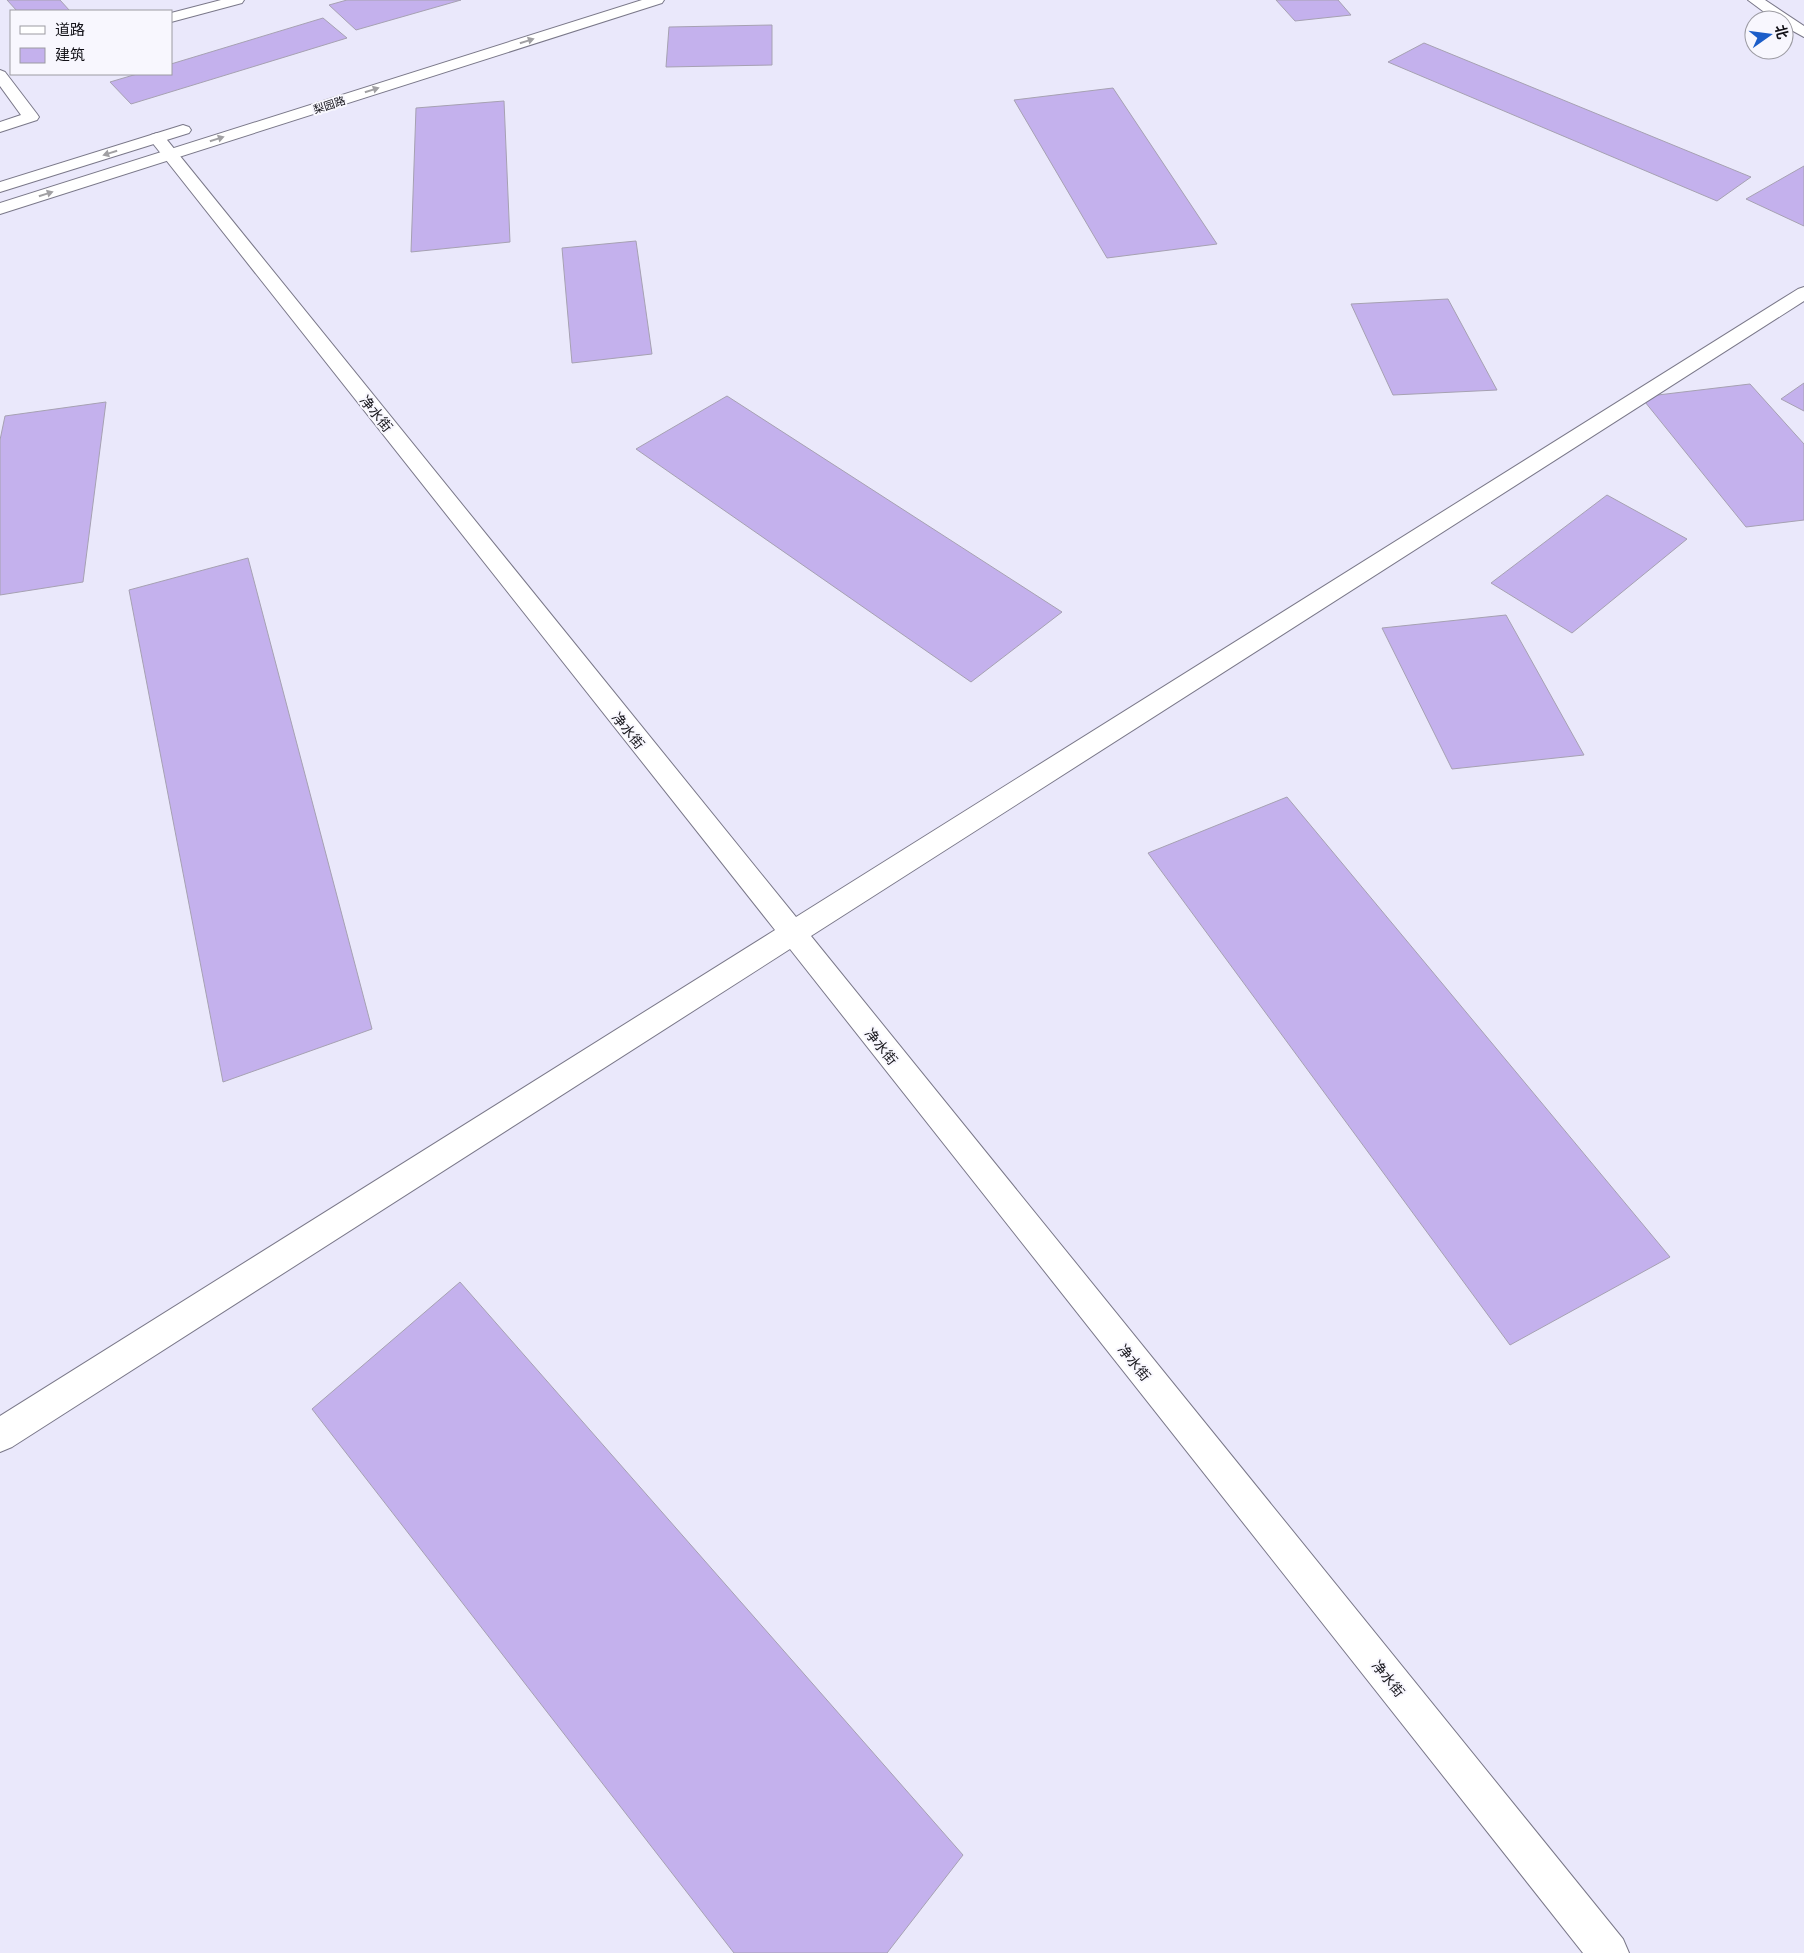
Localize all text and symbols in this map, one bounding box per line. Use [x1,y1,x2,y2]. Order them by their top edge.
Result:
legend [10,10,172,75]
north arrow [1744,10,1794,60]
text: 道路 [55,18,85,39]
text: 北 [1771,22,1794,41]
one-way arrow [520,37,535,45]
text: 建筑 [55,43,85,64]
one-way arrow [365,86,380,94]
street label: 梨园路 [311,91,347,117]
one-way arrow [210,135,225,143]
one-way arrow [103,149,118,157]
one-way arrow [39,190,54,197]
street label: 净水街 [356,390,398,436]
street label: 净水街 [608,707,650,753]
street label: 净水街 [861,1023,903,1069]
street label: 净水街 [1114,1339,1156,1385]
street label: 净水街 [1368,1655,1410,1701]

